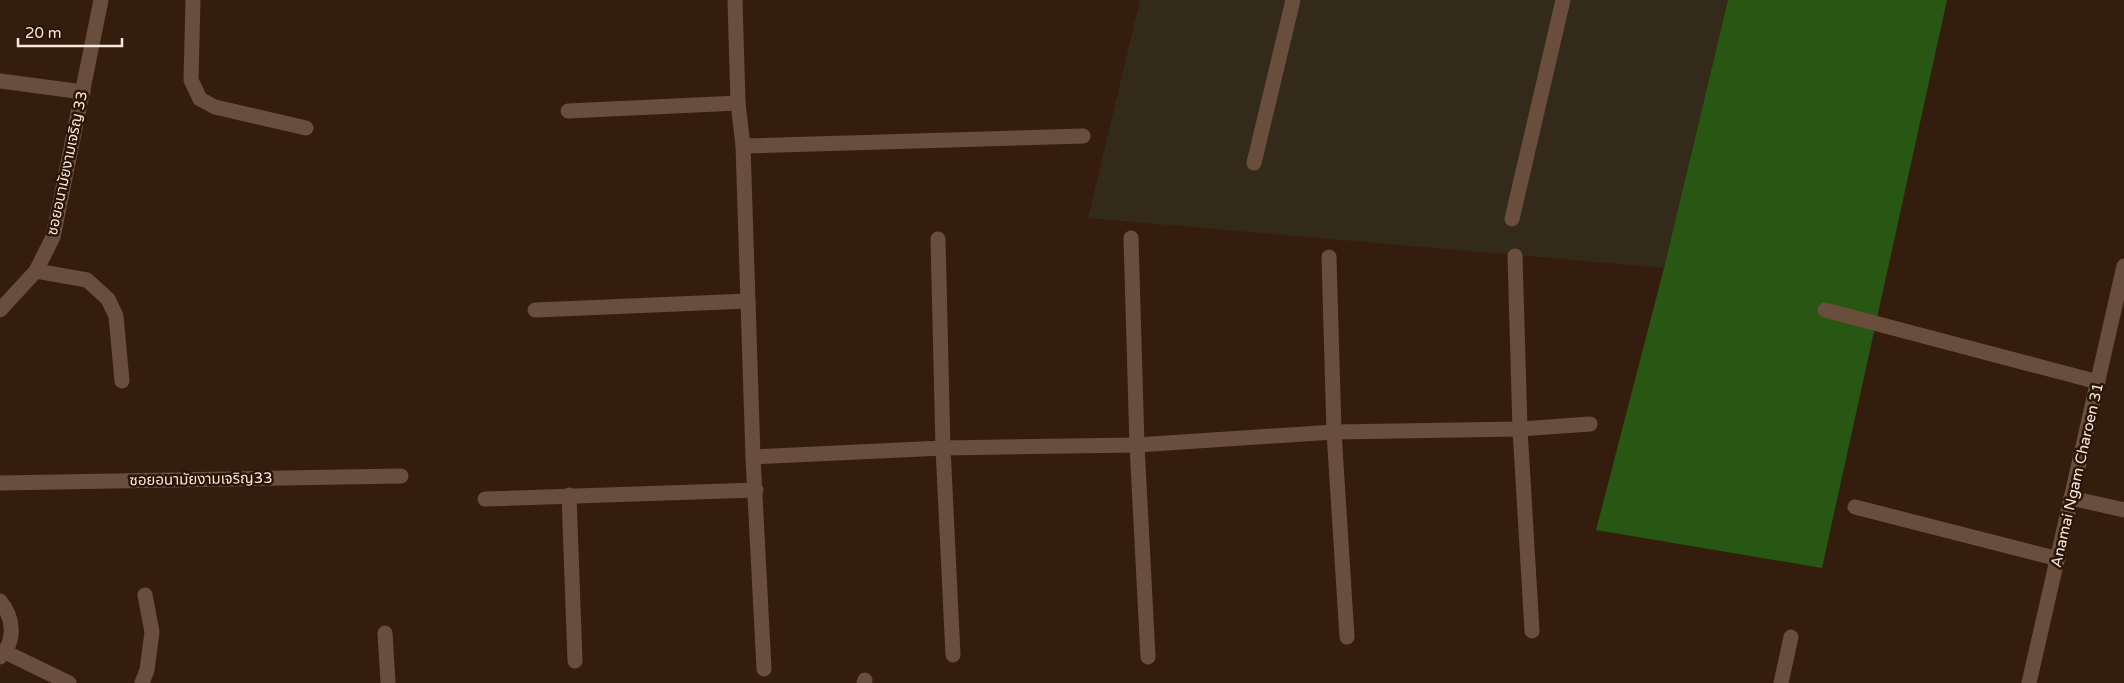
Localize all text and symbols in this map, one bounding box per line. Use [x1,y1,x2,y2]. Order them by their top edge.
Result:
scale bar [18,15,121,47]
text: 20 m [25,24,62,42]
street label: ซอยอนามัยงามเจริญ 33 [43,89,91,237]
street label: Anamai Ngam Charoen 31 [2047,381,2107,569]
street label: ซอยอนามัยงามเจริญ33 [129,469,273,489]

